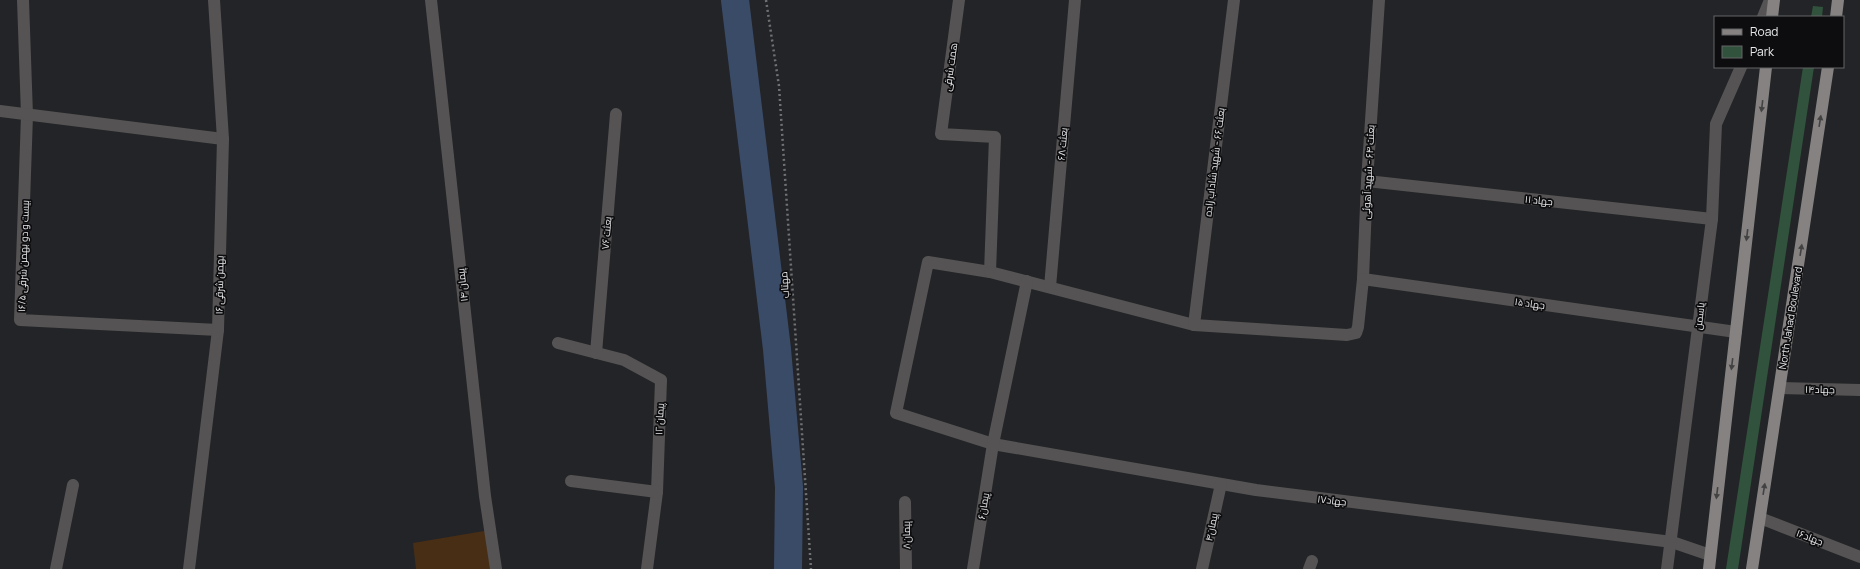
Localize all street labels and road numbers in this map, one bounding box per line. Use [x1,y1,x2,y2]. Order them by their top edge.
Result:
street label: همت شرقی [940,42,960,92]
street label: بعثت ۶۶ - شهید شاداب زاده [1200,107,1228,217]
street label: بعثت ۶۴ - شهید آهوئی [1359,124,1377,220]
street label: بعثت ۶۸ [1054,127,1070,161]
street label: جهاد ۱۱ [1524,192,1554,208]
street label: بیست و دو بهمن شرقی ۱۶/۵ [14,200,32,312]
street label: بعثت ۷۶ [598,216,614,250]
street label: بهمن شرقی ۱۶ [211,255,227,315]
street label: North Jahad Boulevard [1775,266,1805,370]
street label: پیمان ۱۴ [453,267,471,302]
street label: مهتاب [776,271,792,299]
street label: جهاد ۱۵ [1514,294,1546,312]
street label: یاسمن [1690,301,1708,331]
street label: جهاد۱۴ [1805,382,1835,396]
street label: پیمان ۱۲ [651,402,667,436]
street label: پیمان۶ [974,491,992,520]
street label: جهاد۱۷ [1317,491,1347,509]
street label: پیمان۴ [1201,511,1221,542]
street label: پیمان۸ [899,520,913,549]
street label: جهاد۱۶ [1795,525,1825,549]

